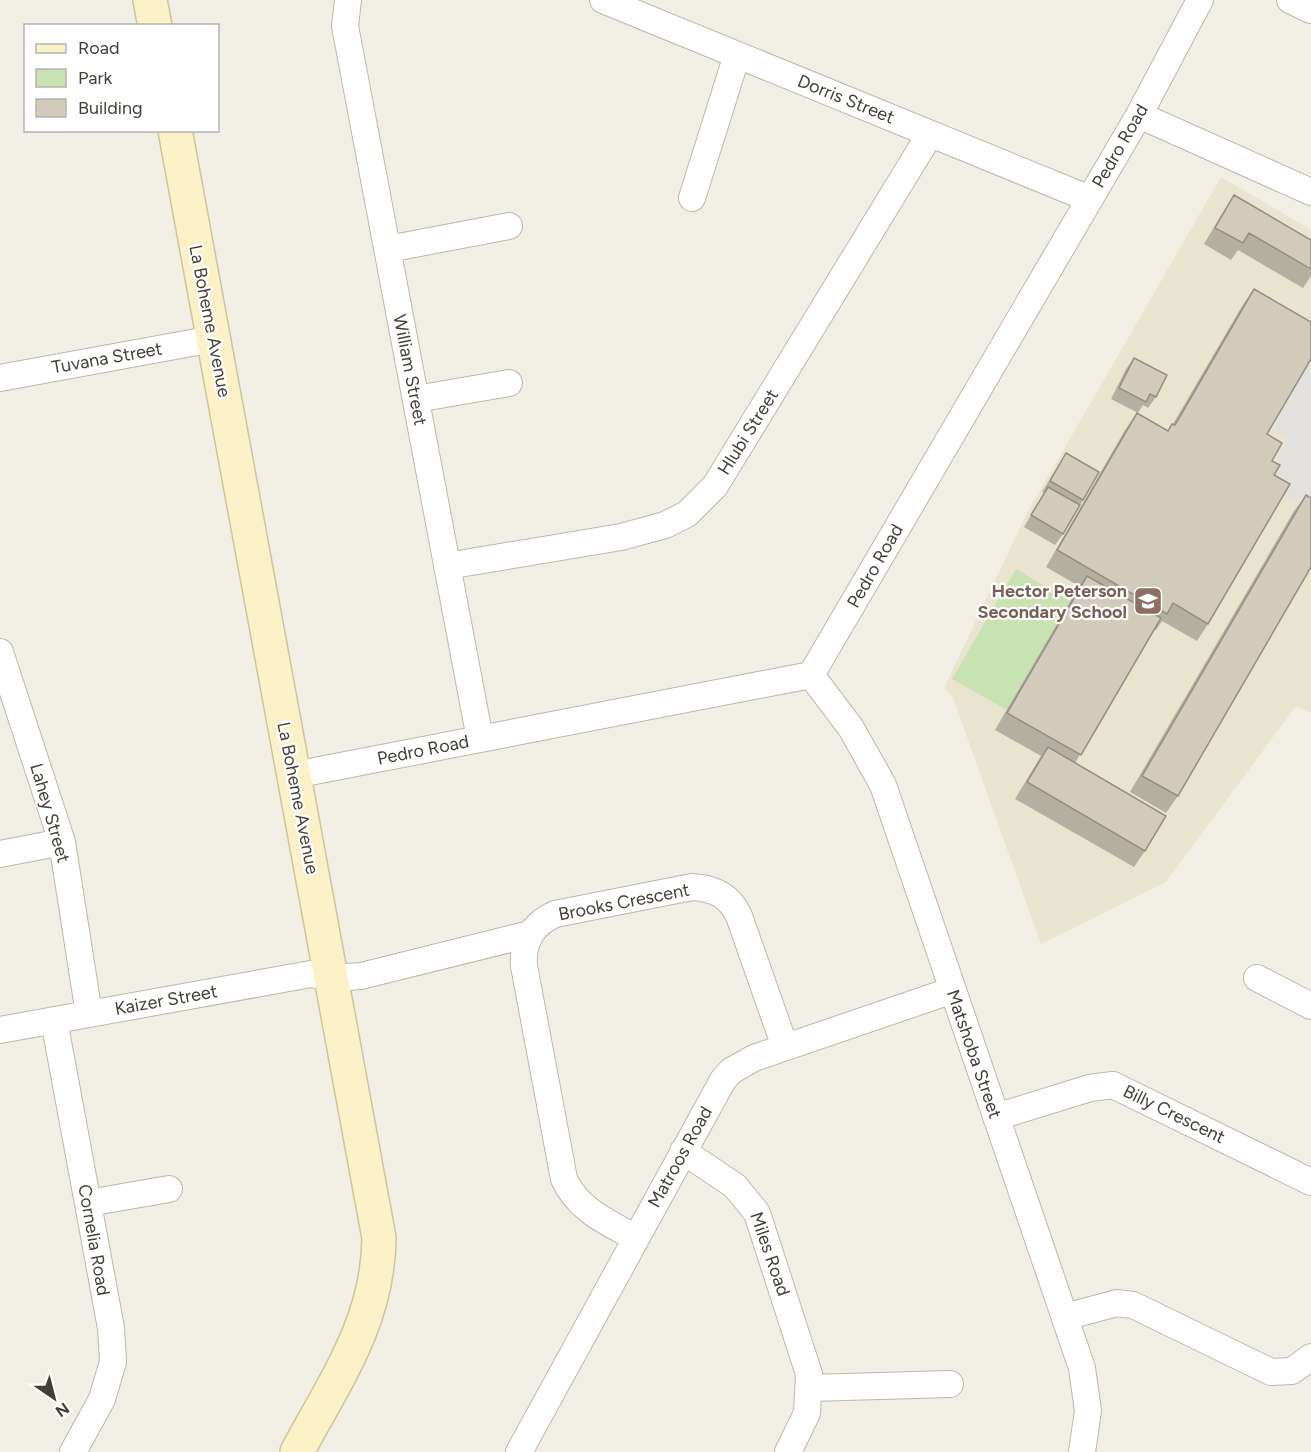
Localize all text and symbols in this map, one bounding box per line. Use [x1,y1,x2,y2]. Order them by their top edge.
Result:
legend [24,24,219,132]
text: Road [78,37,119,59]
text: Park [78,67,113,89]
street label: Dorris Street [794,70,898,128]
text: Building [78,97,143,119]
street label: Pedro Road [1087,100,1153,192]
street label: La Boheme Avenue [184,243,236,399]
street label: William Street [388,312,432,428]
street label: Tuvana Street [50,337,164,379]
street label: Hlubi Street [713,385,783,479]
street label: Pedro Road [842,520,908,612]
place label: Hector Peterson Secondary School [977,580,1127,623]
school or university icon: Hector Peterson Secondary School [1132,585,1164,617]
street label: La Boheme Avenue [272,720,324,876]
street label: Pedro Road [375,730,471,770]
street label: Lahey Street [25,761,75,865]
street label: Brooks Crescent [557,878,692,926]
street label: Kaizer Street [113,980,219,1020]
street label: Matshoba Street [942,987,1006,1121]
street label: Billy Crescent [1119,1080,1229,1148]
street label: Matroos Road [643,1102,717,1212]
street label: Cornelia Road [73,1183,115,1297]
street label: Miles Road [745,1209,795,1299]
north arrow [24,1368,84,1428]
text: N [52,1399,73,1421]

